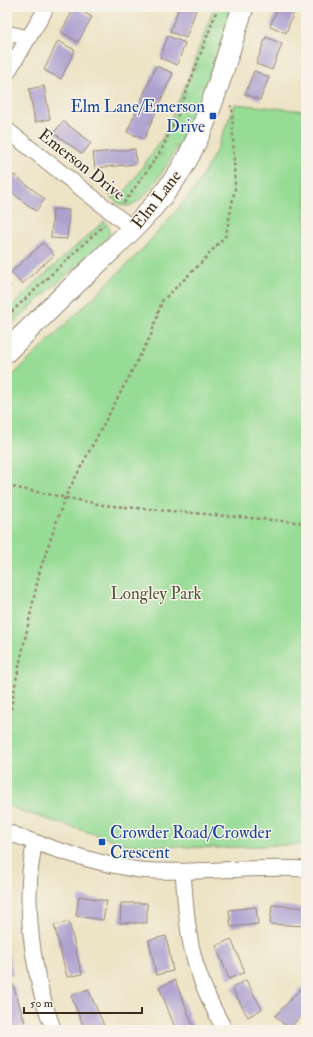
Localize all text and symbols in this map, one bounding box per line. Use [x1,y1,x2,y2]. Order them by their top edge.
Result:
place label: Elm Lane/Emerson Drive [70,96,205,137]
marker: Elm Lane/Emerson Drive [208,111,218,121]
street label: Emerson Drive [34,124,129,205]
street label: Elm Lane [127,166,186,233]
park label: Longley Park [110,583,202,605]
place label: Crowder Road/Crowder Crescent [110,822,272,863]
marker: Crowder Road/Crowder Crescent [97,837,107,847]
scale bar [24,989,142,1015]
text: 50 m [30,996,54,1011]

